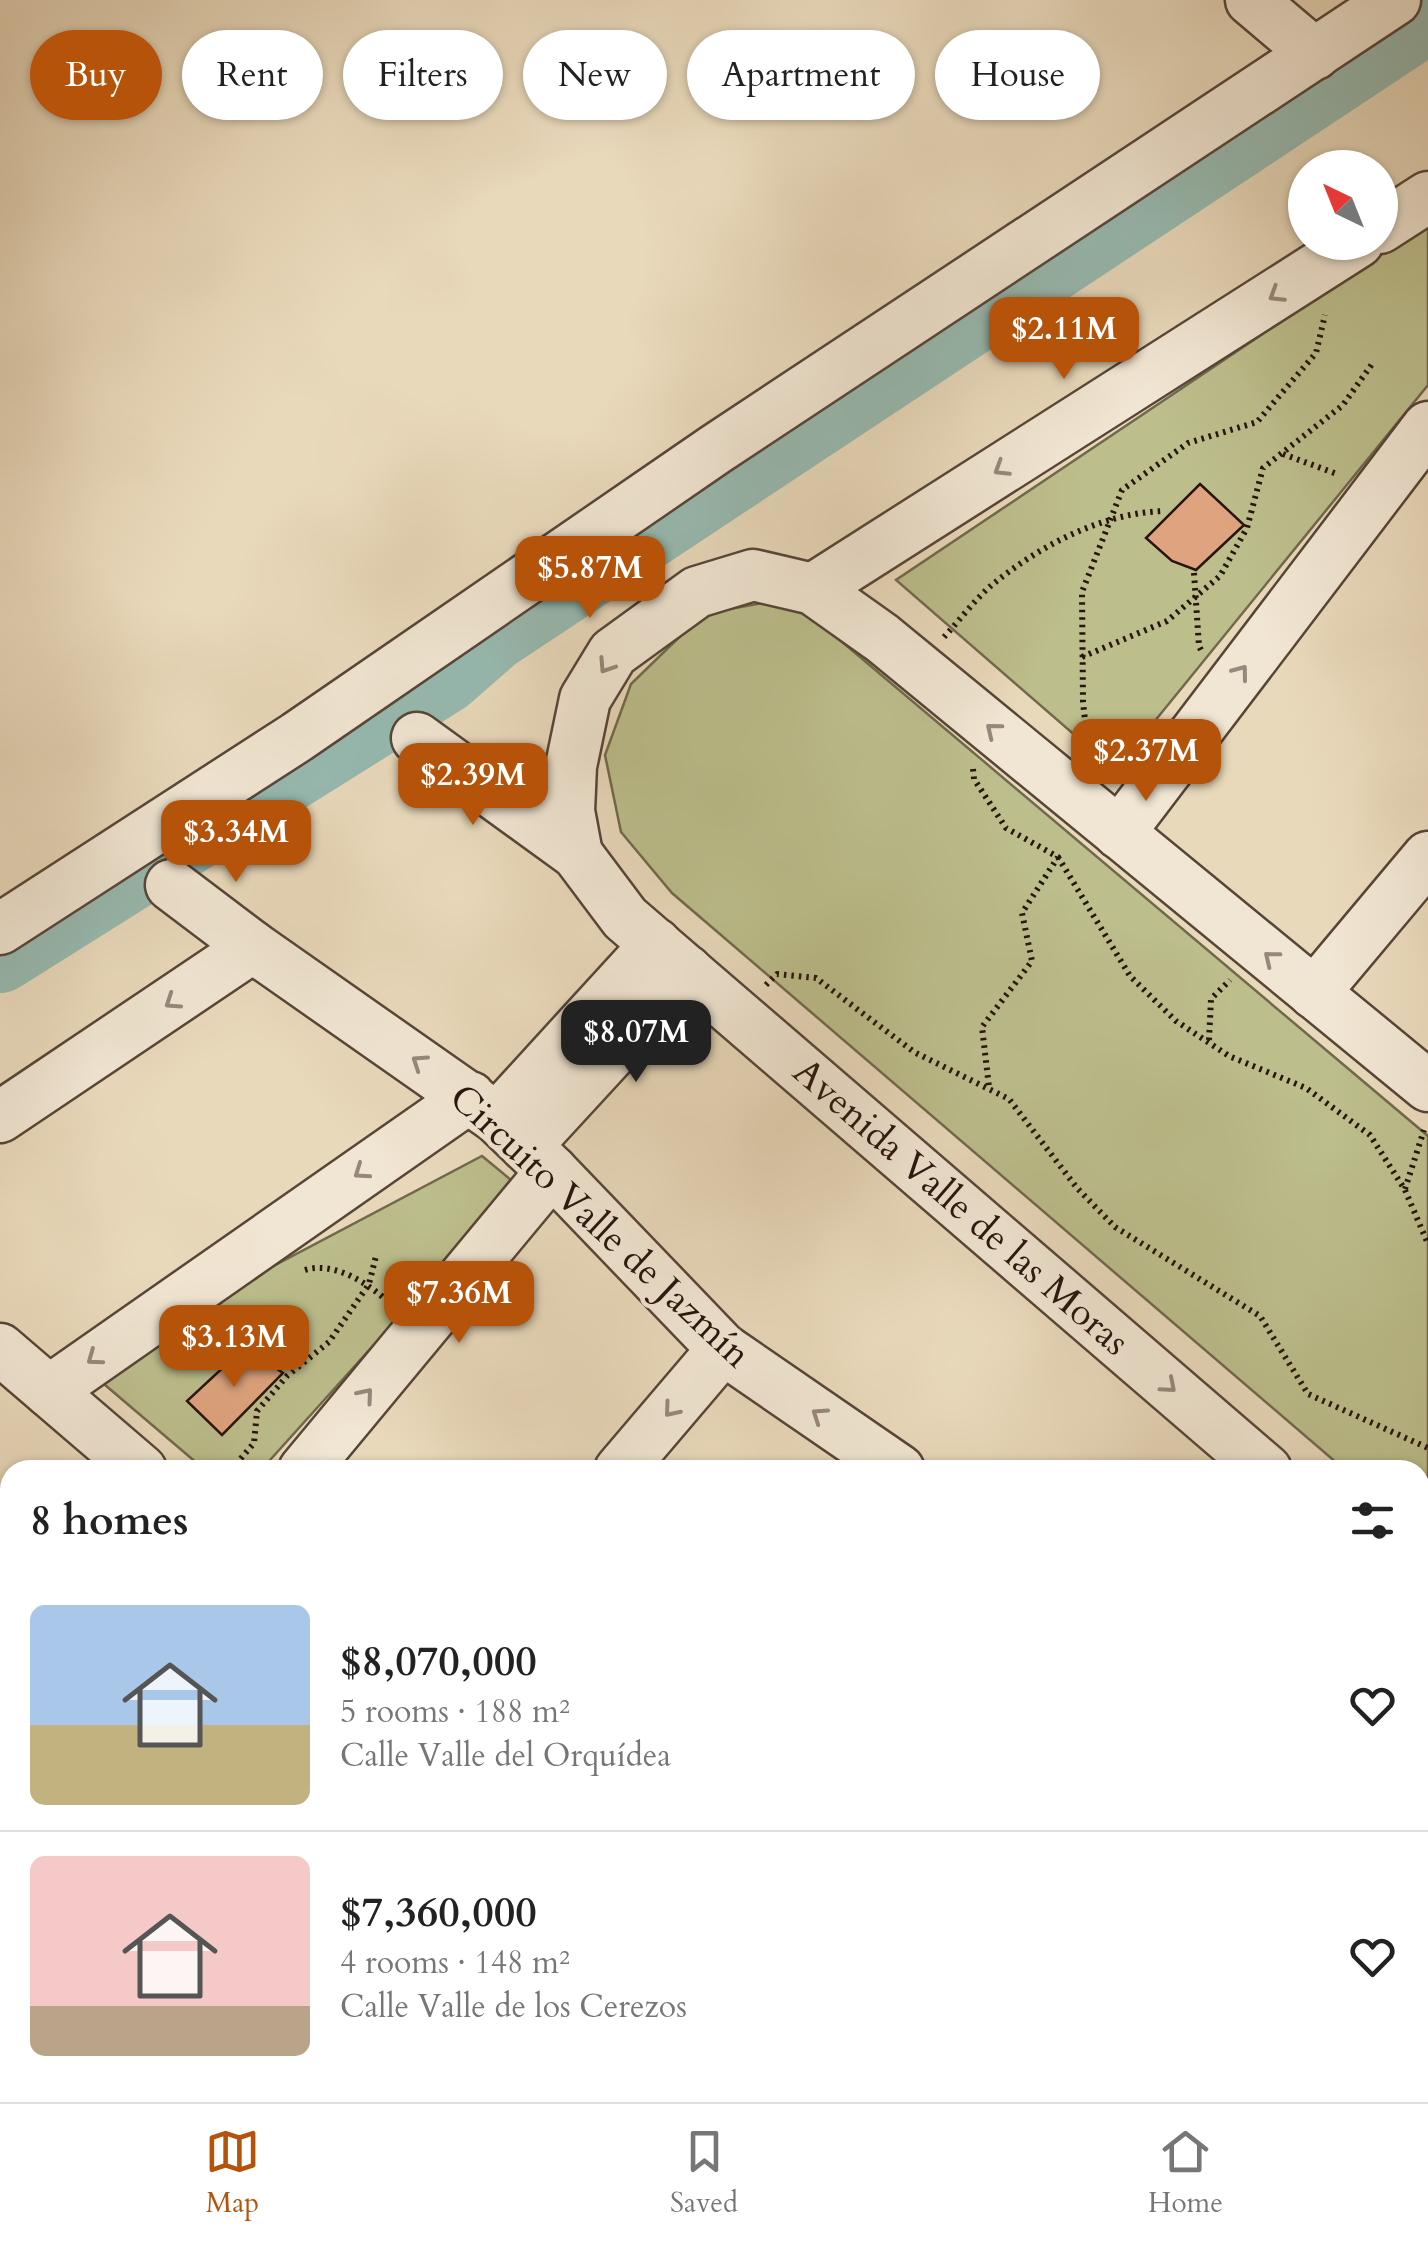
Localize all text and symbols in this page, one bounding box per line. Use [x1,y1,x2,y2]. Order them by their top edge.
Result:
chip: Buy [30,30,162,120]
chip: Rent [182,30,323,120]
chip: Filters [343,30,503,120]
chip: New [523,30,667,120]
chip: Apartment [687,30,915,120]
chip: House [935,30,1100,120]
north arrow [1288,150,1398,260]
map controls [1288,150,1398,260]
one-way arrow [1269,283,1287,302]
pin: $2.11M [983,297,1145,382]
text: $2.11M [1011,307,1117,351]
one-way arrow [994,457,1012,476]
pin: $5.87M [509,536,671,621]
text: $5.87M [537,546,643,590]
one-way arrow [600,654,618,673]
one-way arrow [1229,665,1247,683]
pin: $2.37M [1065,719,1227,804]
one-way arrow [986,724,1004,742]
text: $2.37M [1093,729,1199,773]
pin: $2.39M [392,743,554,828]
text: $2.39M [420,753,526,797]
pin: $3.34M [155,800,317,885]
text: $3.34M [183,810,289,854]
one-way arrow [1265,952,1283,970]
one-way arrow [164,989,182,1008]
pin: $8.07M [555,1000,717,1085]
text: $8.07M [583,1010,689,1054]
street label: Avenida Valle de las Moras [782,1046,1140,1368]
one-way arrow [412,1056,431,1074]
street label: Circuito Valle de Jazmín [438,1072,762,1380]
one-way arrow [354,1160,373,1178]
pin: $7.36M [378,1261,540,1346]
text: $7.36M [406,1271,512,1315]
pin: $3.13M [153,1305,315,1390]
text: $3.13M [181,1315,287,1359]
one-way arrow [87,1345,106,1364]
one-way arrow [1157,1375,1176,1393]
one-way arrow [354,1388,372,1406]
one-way arrow [665,1398,683,1416]
one-way arrow [811,1409,830,1427]
text: 8 homes [30,1492,188,1549]
icon: filters [1345,1493,1400,1548]
text: $8,070,000 [340,1633,537,1690]
icon: home [110,1645,230,1765]
icon: heart [1345,1678,1400,1733]
text: 5 rooms · 188 m² [340,1690,570,1734]
text: Calle Valle del Orquídea [340,1734,671,1778]
text: $7,360,000 [340,1884,537,1941]
icon: home [110,1896,230,2016]
icon: heart [1345,1929,1400,1984]
text: 4 rooms · 148 m² [340,1941,570,1985]
text: Calle Valle de los Cerezos [340,1985,687,2029]
tab: Map [205,2124,260,2222]
tab: Saved [670,2124,738,2222]
tab: Home [1148,2124,1223,2222]

